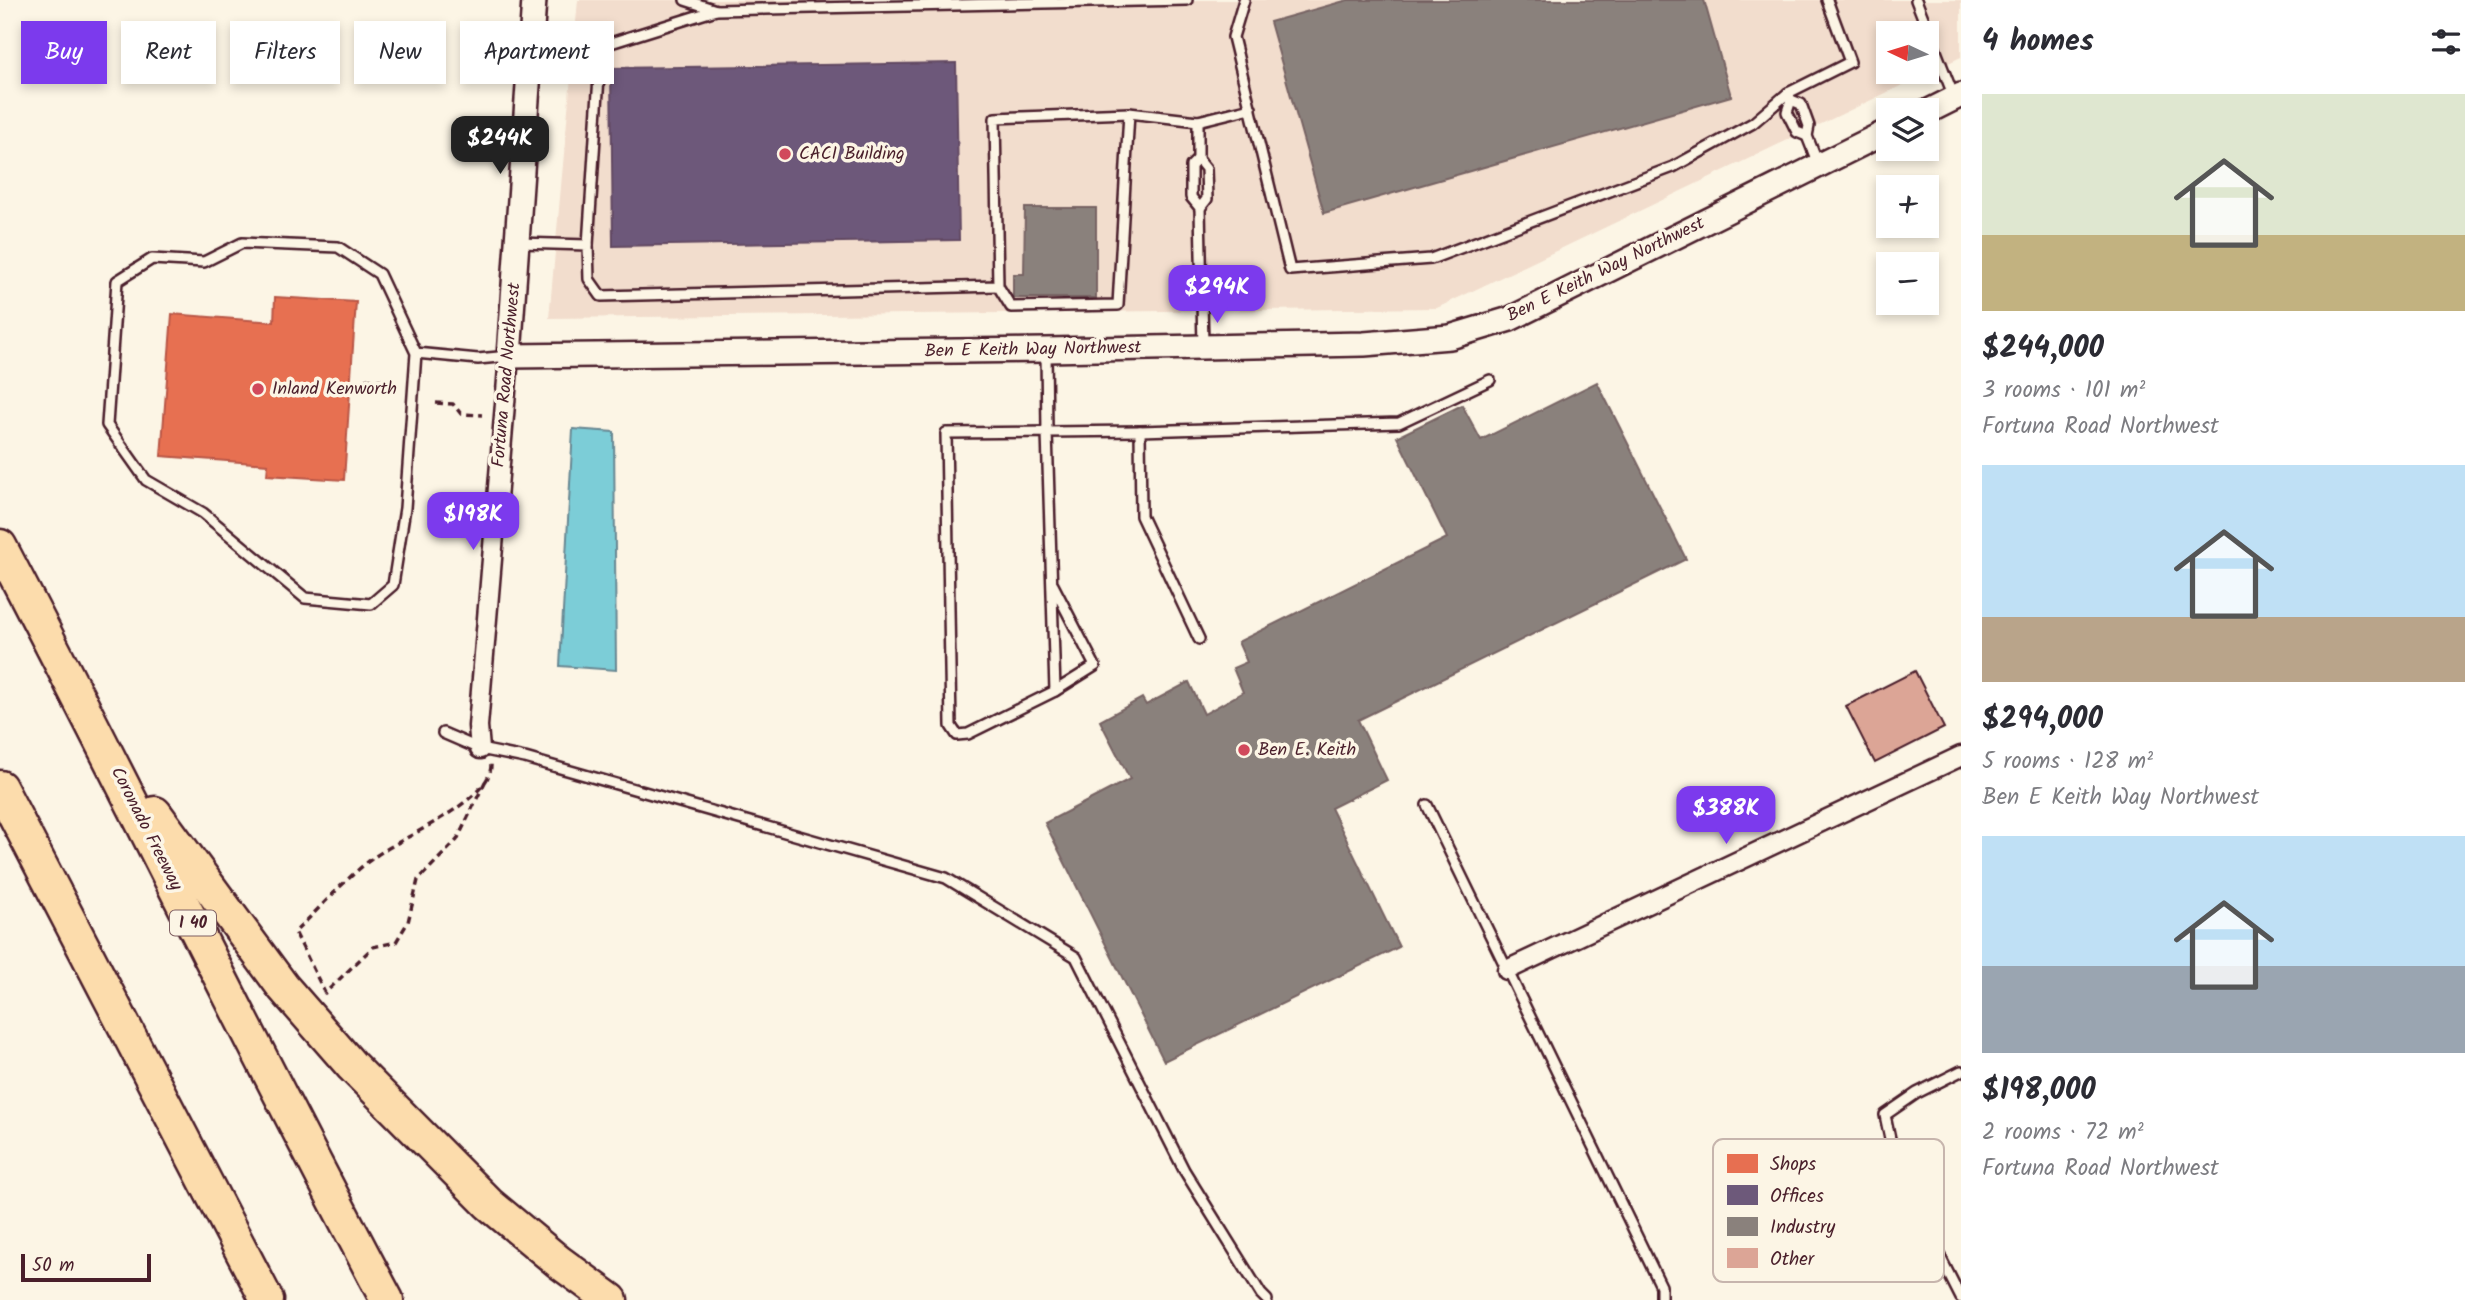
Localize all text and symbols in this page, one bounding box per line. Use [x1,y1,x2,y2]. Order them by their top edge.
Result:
text: 4 homes [1982,18,2094,66]
chip: Buy [21,21,107,84]
chip: Rent [121,21,216,84]
chip: Filters [230,21,340,84]
chip: New [354,21,446,84]
chip: Apartment [460,21,614,84]
north arrow [1876,21,1939,84]
map controls [1876,21,1939,315]
icon: filters [2427,23,2465,61]
button: layers [1876,98,1939,161]
pin: $244K [451,116,549,176]
text: $244K [467,121,533,157]
place label: CACI Building [799,140,905,169]
icon: home [2161,140,2287,266]
marker: CACI Building [777,146,793,162]
button: + [1876,175,1939,238]
street label: Ben E Keith Way Northwest [1502,209,1711,331]
button: − [1876,252,1939,315]
pin: $294K [1168,266,1266,325]
text: $294K [1184,270,1250,306]
street label: Fortuna Road Northwest [484,280,530,469]
text: $244,000 [1982,325,2104,373]
street label: Ben E Keith Way Northwest [924,334,1143,366]
text: 3 rooms · 101 m² [1982,373,2145,409]
place label: Inland Kenworth [272,375,397,404]
marker: Inland Kenworth [250,381,266,397]
text: Fortuna Road Northwest [1982,409,2219,445]
pin: $198K [424,492,522,552]
text: $198K [443,497,503,533]
icon: home [2161,511,2287,637]
text: $294,000 [1982,696,2103,744]
place label: Ben E. Keith [1258,736,1356,765]
marker: Ben E. Keith [1236,742,1252,758]
text: 5 rooms · 128 m² [1982,744,2153,780]
street label: Coronado Freeway [102,762,190,897]
text: Ben E Keith Way Northwest [1982,780,2259,816]
pin: $388K [1677,786,1775,846]
text: $388K [1692,791,1760,827]
icon: home [2161,882,2287,1008]
road number: I 40 [170,911,216,936]
text: $198,000 [1982,1067,2096,1115]
text: 2 rooms · 72 m² [1982,1115,2144,1151]
legend [1713,1139,1944,1282]
text: Shops [1770,1150,1816,1180]
text: Fortuna Road Northwest [1982,1151,2219,1187]
text: Offices [1770,1182,1824,1212]
text: Industry [1770,1213,1836,1243]
text: Other [1770,1245,1816,1275]
scale bar [21,1251,150,1283]
text: 50 m [32,1251,74,1281]

